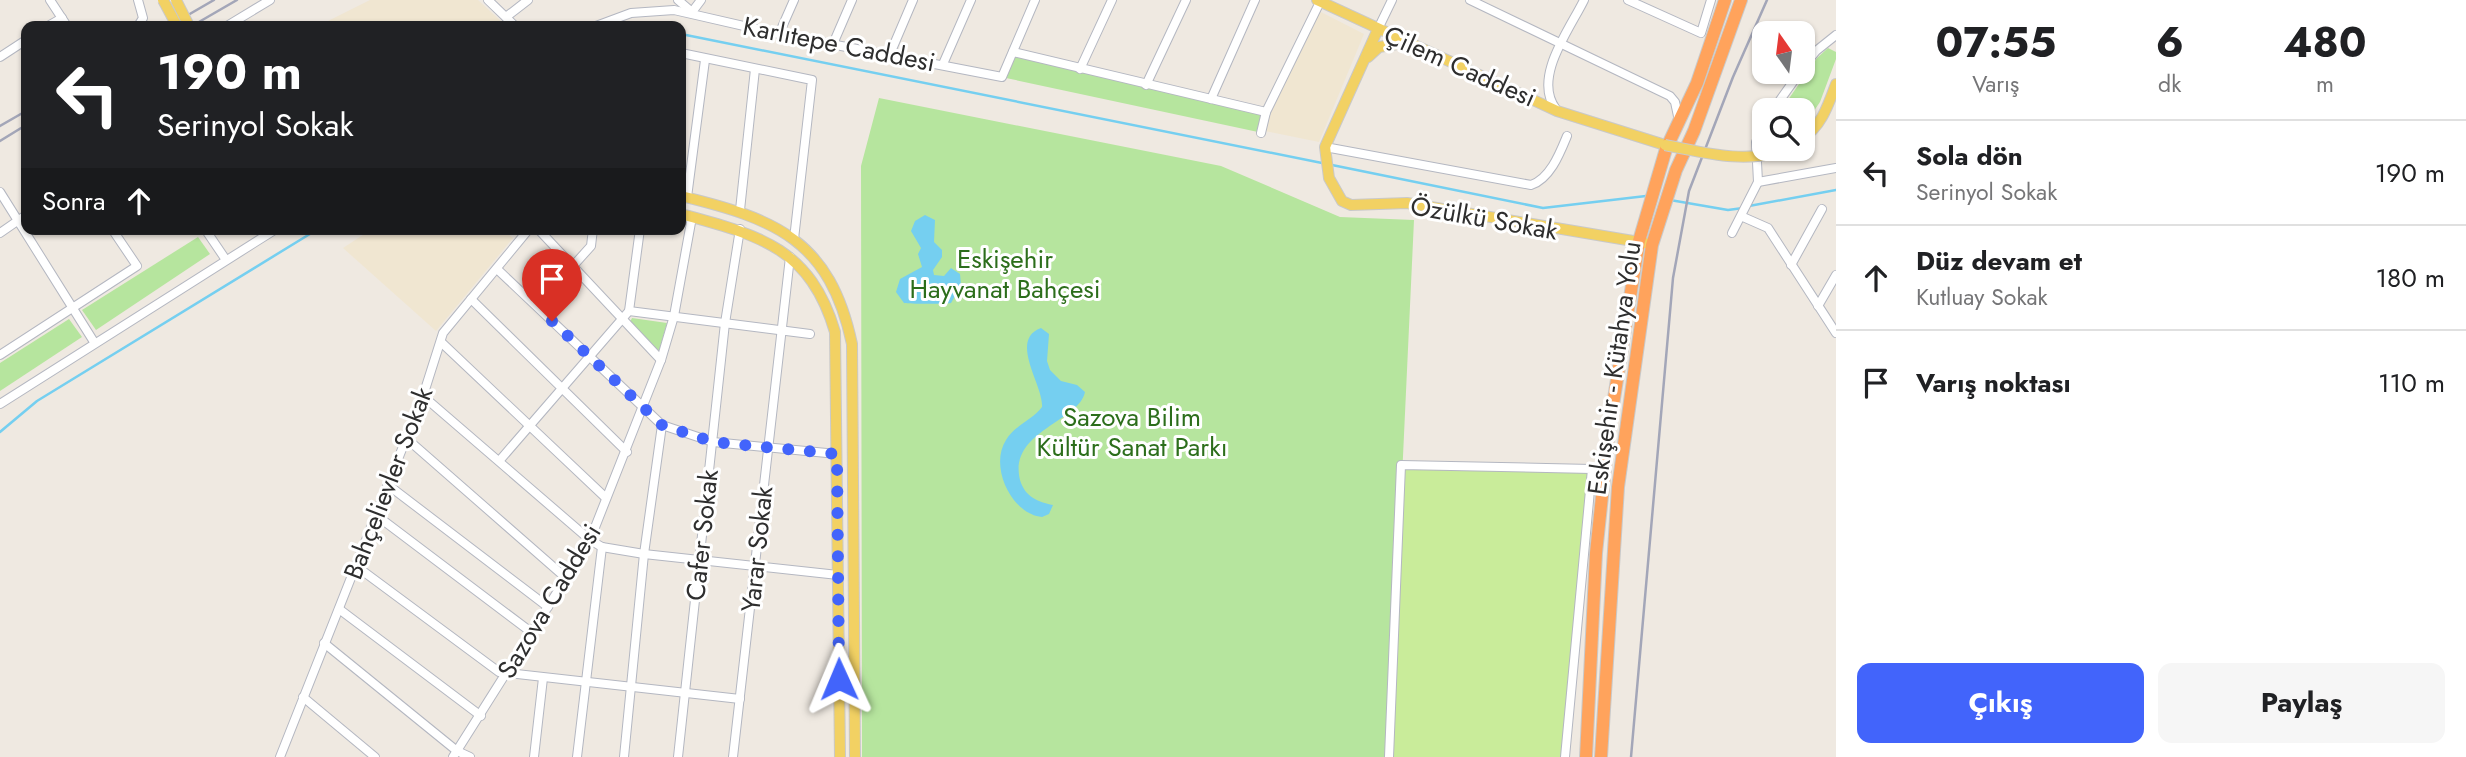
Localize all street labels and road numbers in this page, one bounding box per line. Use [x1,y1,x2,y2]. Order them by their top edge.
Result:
street label: Karlıtepe Caddesi [740,7,938,81]
street label: Çilem Caddesi [1378,16,1542,116]
street label: Özülkü Sokak [1407,186,1561,250]
street label: Eskişehir - Kütahya Yolu [1577,239,1651,497]
street label: Bahçelievler Sokak [334,381,442,585]
street label: Cafer Sokak [676,467,728,602]
street label: Yarar Sokak [731,484,783,614]
street label: Sazova Caddesi [488,516,610,686]

